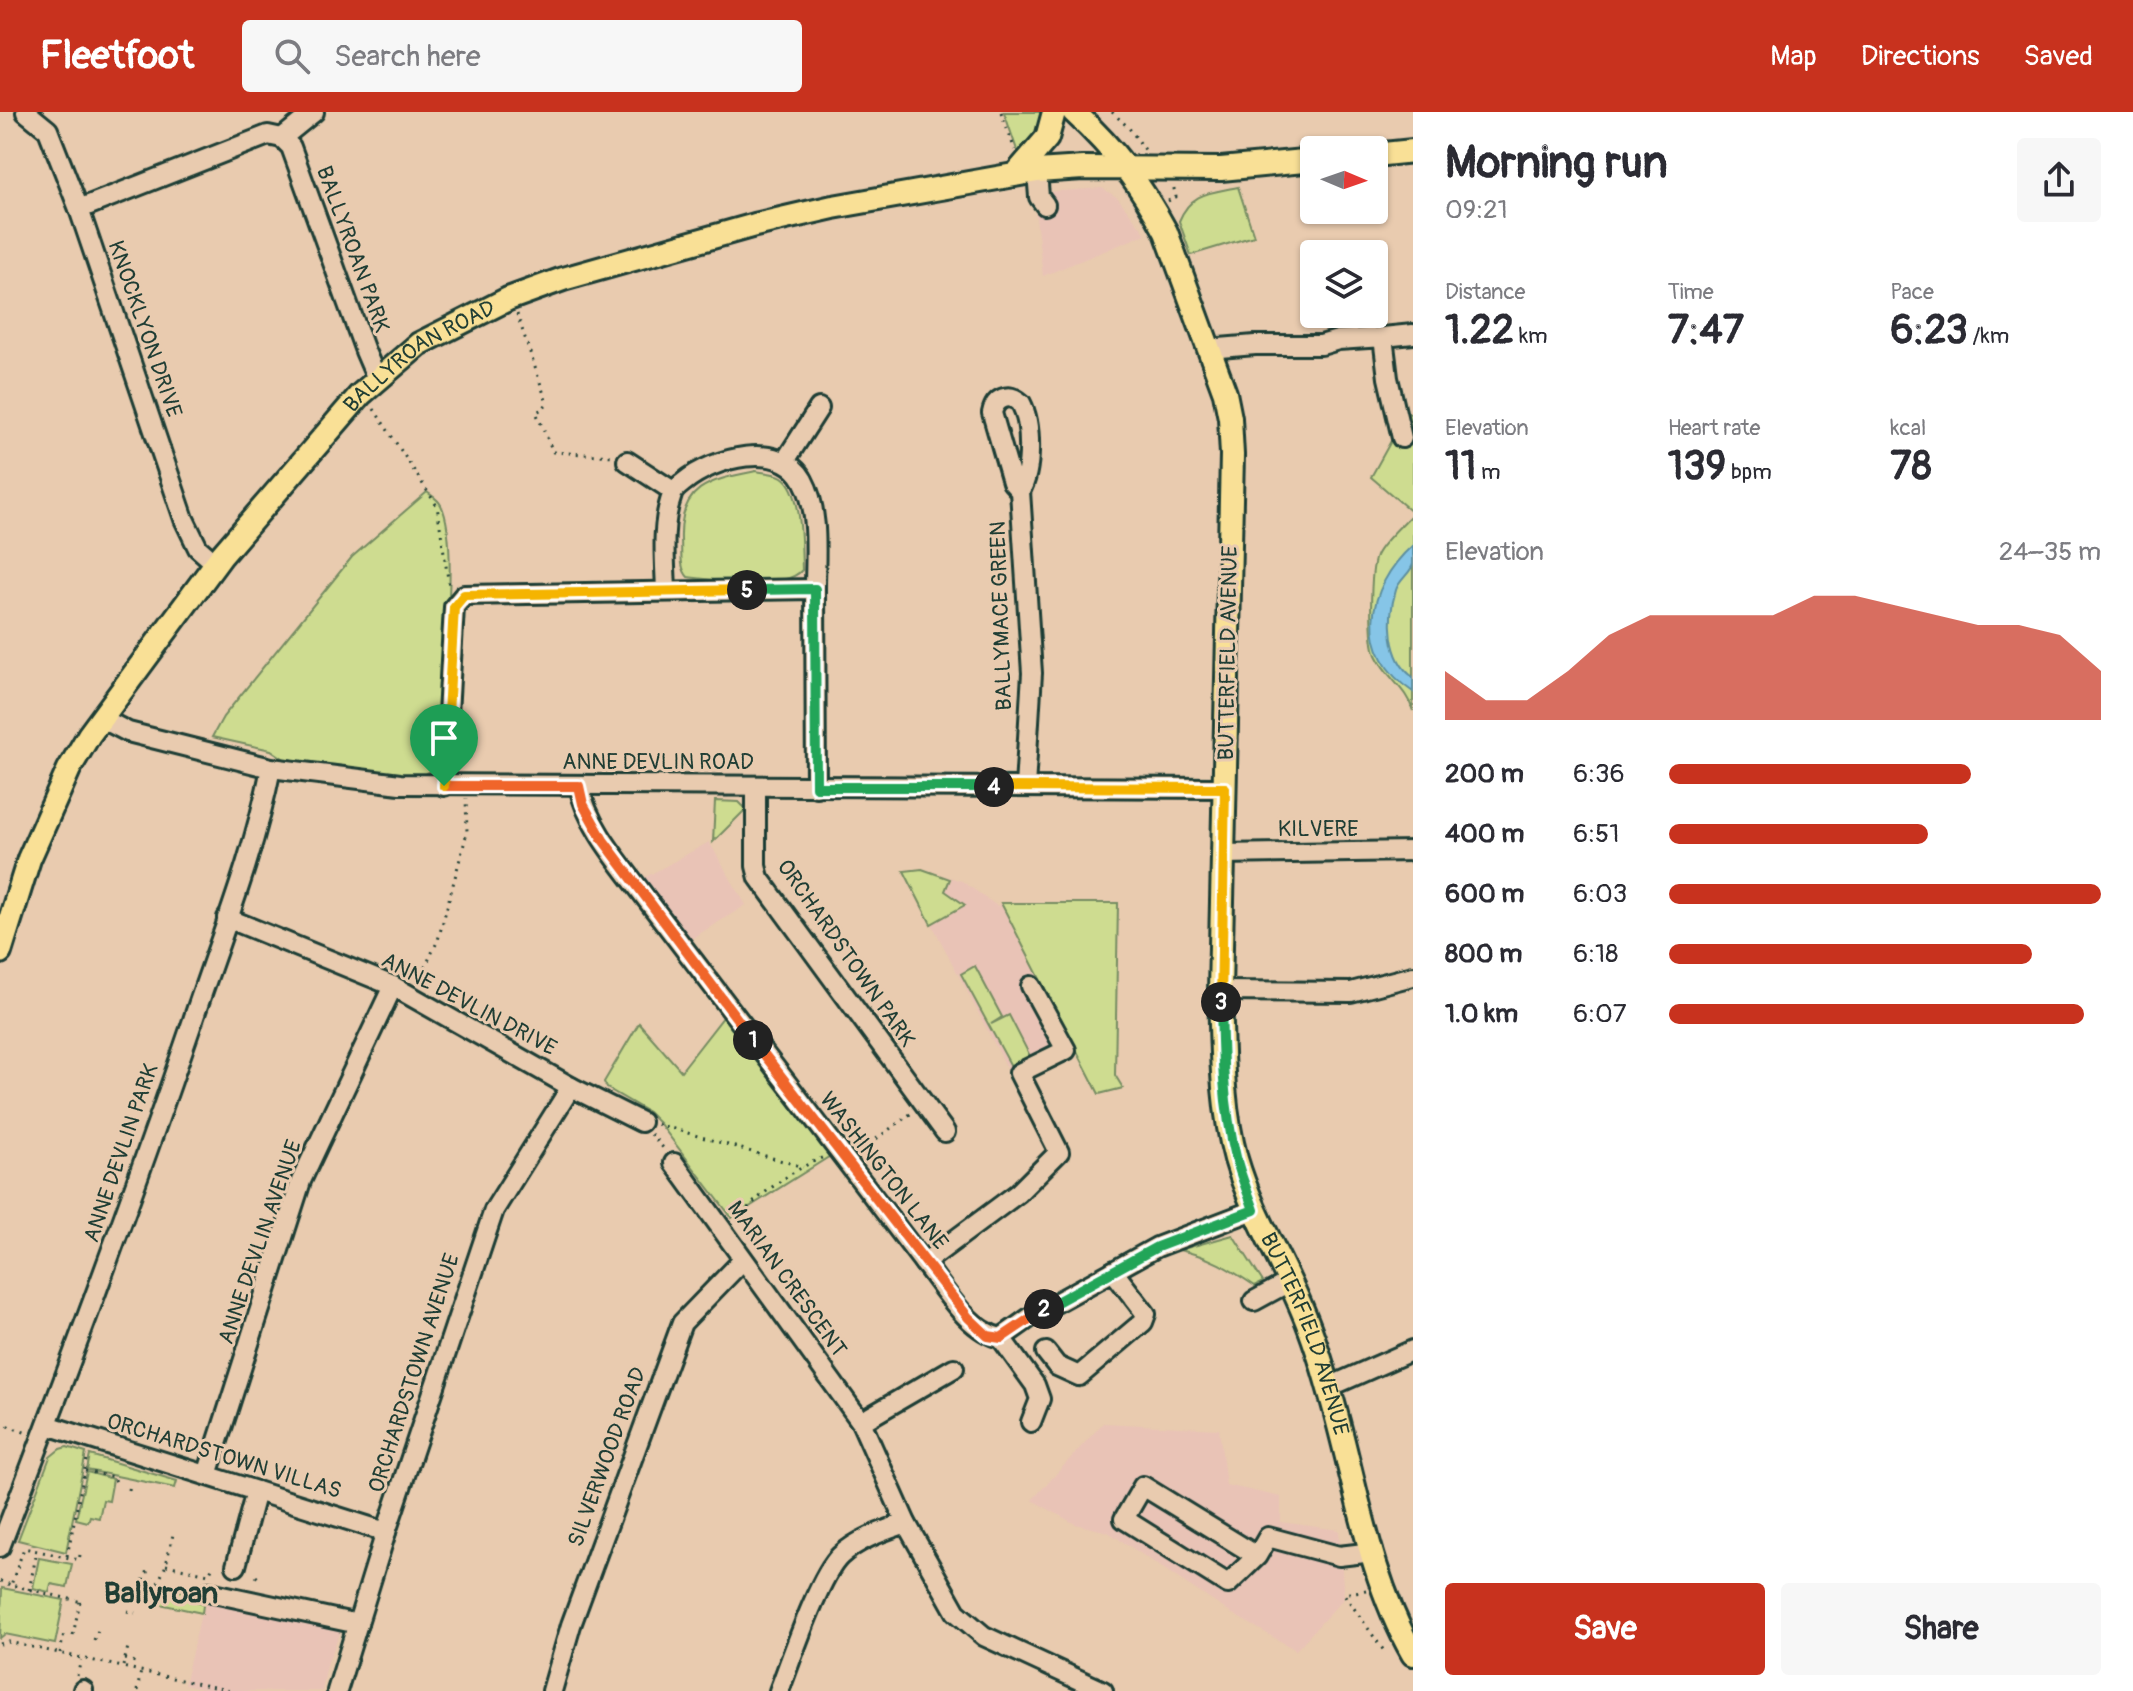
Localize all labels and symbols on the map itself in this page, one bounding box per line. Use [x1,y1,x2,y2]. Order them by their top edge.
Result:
north arrow [1300,136,1388,224]
street label: BALLYROAN PARK [310,162,396,336]
street label: KNOCKLYON DRIVE [102,237,188,421]
street label: BALLYROAN ROAD [337,294,500,418]
street label: BALLYMACE GREEN [984,521,1018,711]
street label: BUTTERFIELD AVENUE [1212,545,1244,761]
pin: 5 [727,570,767,610]
pin [410,704,478,786]
street label: ANNE DEVLIN ROAD [562,748,754,776]
pin: 4 [974,767,1014,807]
street label: KILVERE [1278,815,1358,843]
street label: ORCHARDSTOWN PARK [771,854,921,1052]
street label: ANNE DEVLIN DRIVE [377,946,561,1062]
pin: 3 [1201,982,1241,1022]
pin: 1 [733,1020,773,1060]
street label: ANNE DEVLIN PARK [77,1060,165,1246]
street label: WASHINGTON LANE [814,1086,954,1256]
street label: ANNE DEVLIN AVENUE [212,1136,308,1348]
street label: MARIAN CRESCENT [721,1195,853,1363]
street label: BUTTERFIELD AVENUE [1254,1228,1355,1438]
street label: ORCHARDSTOWN AVENUE [362,1250,466,1496]
pin: 2 [1024,1289,1064,1329]
street label: SILVERWOOD ROAD [562,1363,652,1551]
street label: ORCHARDSTOWN VILLAS [103,1407,345,1505]
district label: Ballyroan [104,1575,218,1612]

